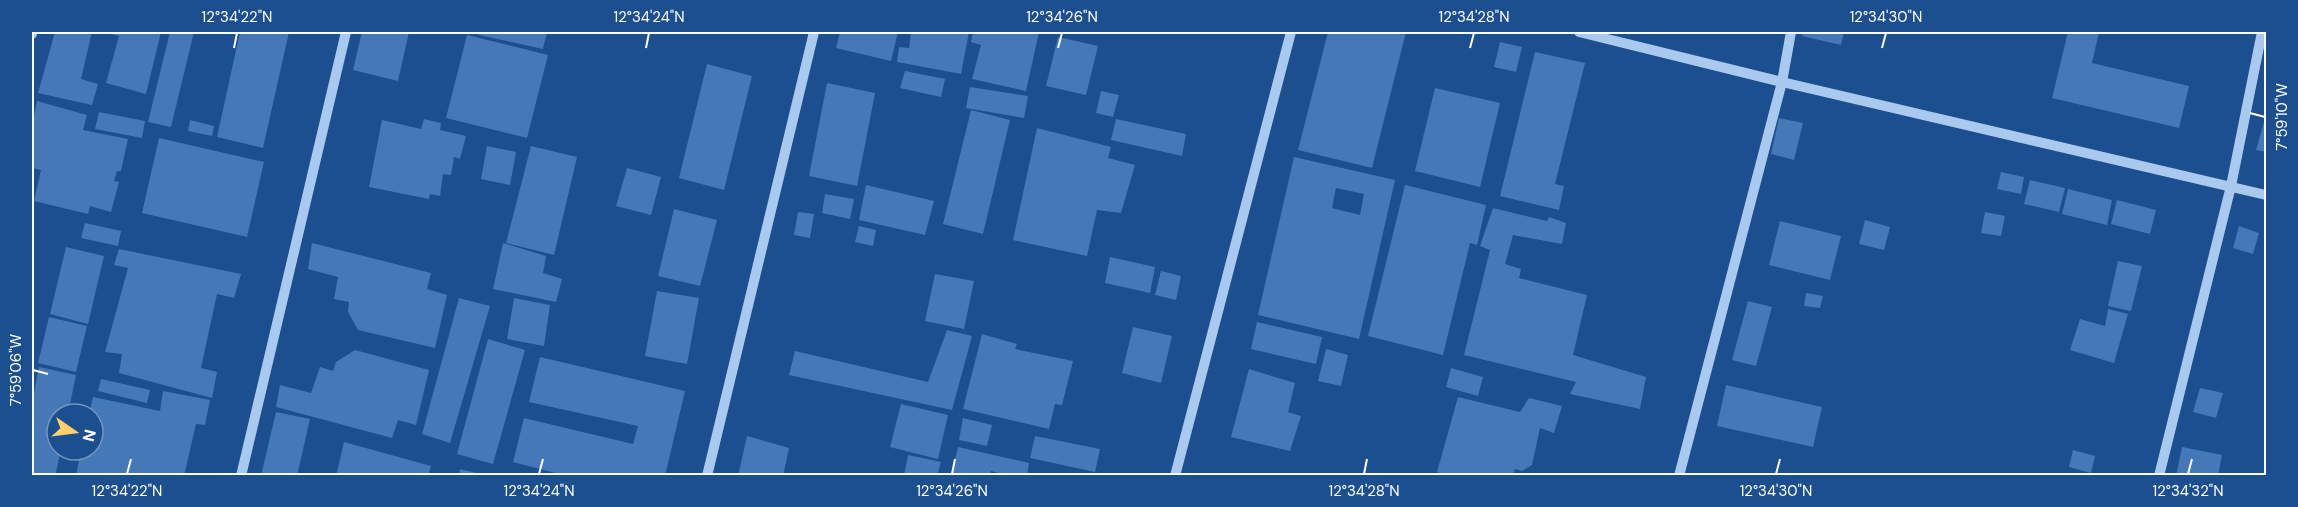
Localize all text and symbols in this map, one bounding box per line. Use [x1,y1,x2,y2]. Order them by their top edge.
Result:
text: 12°34'22"N [202,7,272,27]
text: 12°34'24"N [613,7,685,27]
text: 12°34'26"N [1026,7,1098,27]
text: 12°34'28"N [1438,7,1510,27]
text: 12°34'30"N [1850,7,1922,27]
text: 7°59'10"W [2272,83,2292,151]
text: 7°59'06"W [6,333,26,406]
north arrow [45,402,105,462]
text: N [77,427,101,444]
text: 12°34'22"N [92,481,162,501]
text: 12°34'24"N [503,481,575,501]
text: 12°34'26"N [916,481,988,501]
text: 12°34'28"N [1328,481,1400,501]
text: 12°34'30"N [1740,481,1812,501]
text: 12°34'32"N [2152,481,2224,501]

